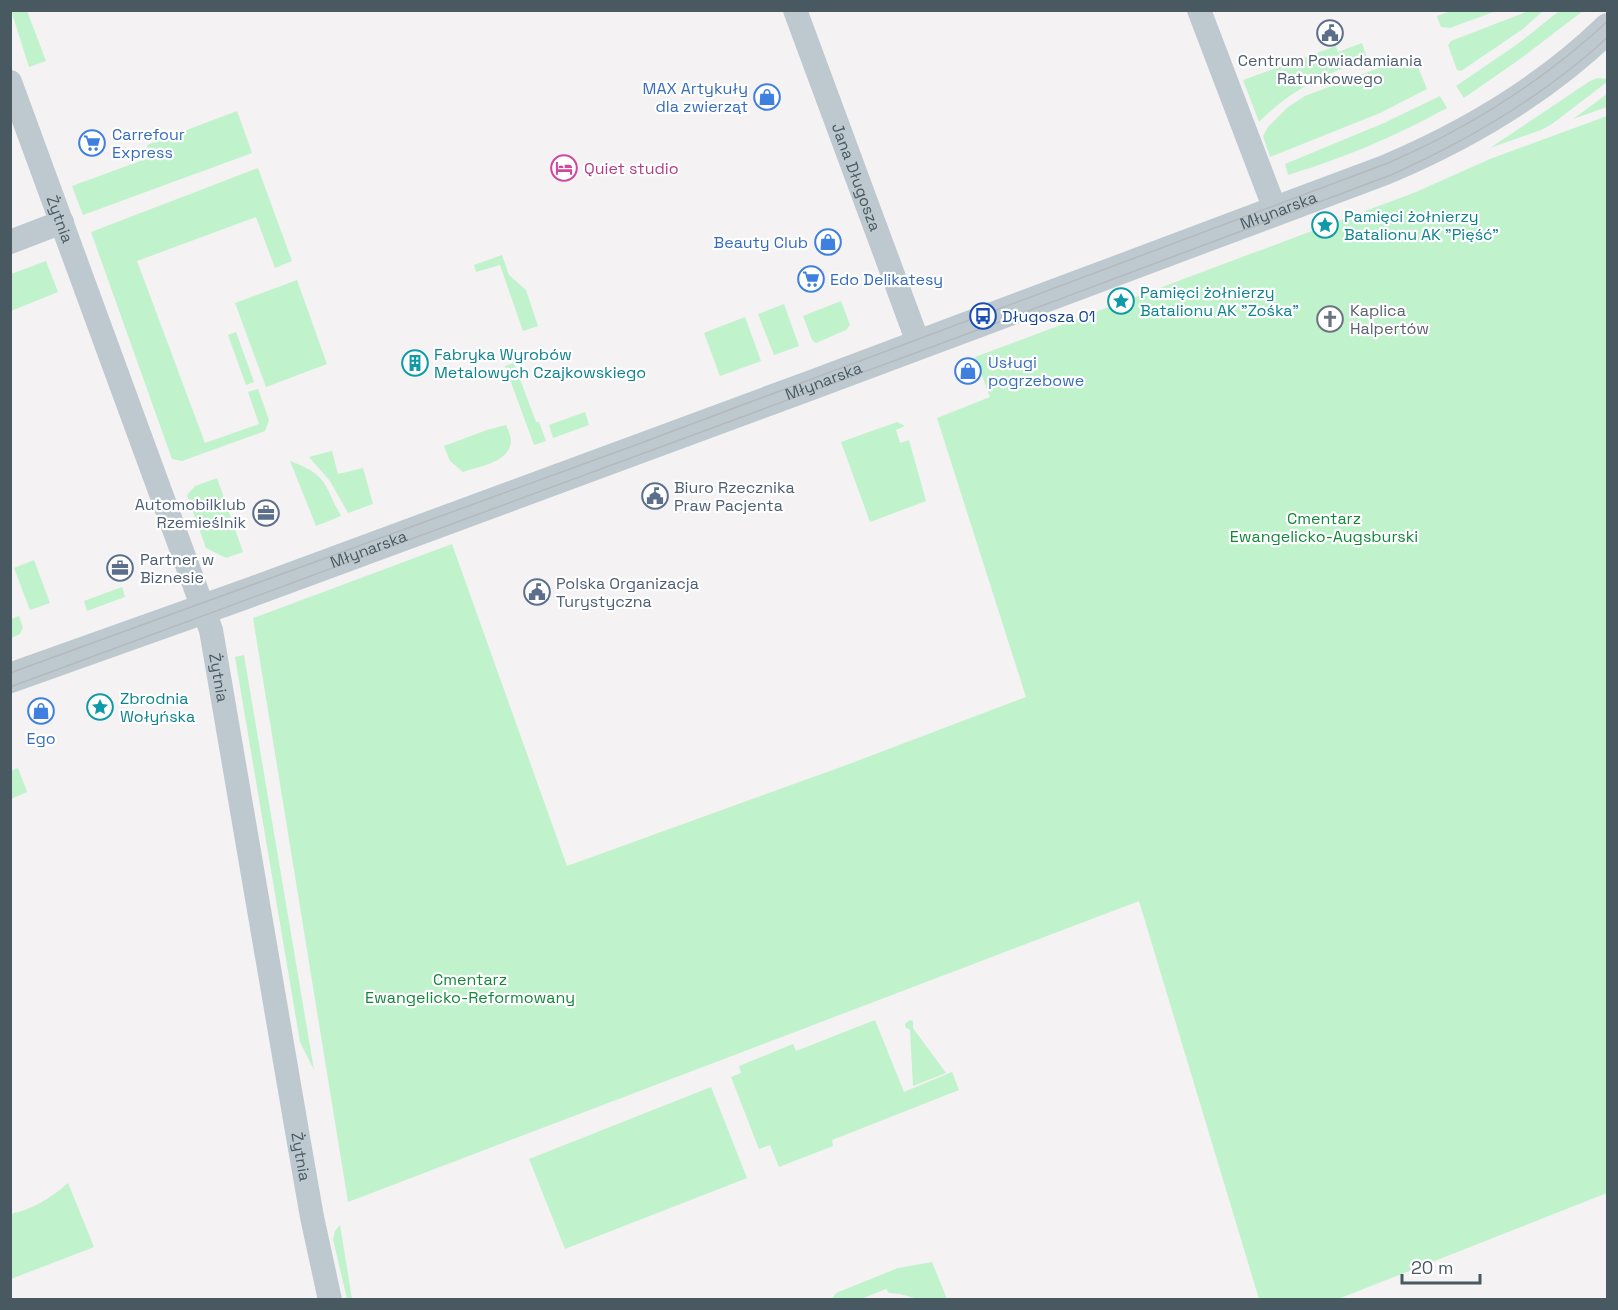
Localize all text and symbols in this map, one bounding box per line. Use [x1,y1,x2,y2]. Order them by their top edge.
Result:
public building icon: Centrum Powiadamiania Ratunkowego [1315,18,1345,48]
place label: Centrum Powiadamiania Ratunkowego [1238,50,1422,89]
place label: MAX Artykuły dla zwierząt [643,78,748,117]
shop icon: MAX Artykuły dla zwierząt [752,82,782,112]
street label: Jana Długosza [827,120,886,234]
place label: Carrefour Express [112,124,185,163]
supermarket icon: Carrefour Express [77,128,107,158]
hotel icon: Quiet studio [549,153,579,183]
place label: Quiet studio [584,158,679,179]
street label: Młynarska [1237,186,1320,234]
street label: Żytnia [42,192,79,246]
place label: Pamięci żołnierzy Batalionu AK "Pięść" [1344,206,1499,245]
place icon: Pamięci żołnierzy Batalionu AK "Pięść" [1310,210,1340,240]
shop icon: Beauty Club [813,227,843,257]
place label: Beauty Club [714,232,808,253]
supermarket icon: Edo Delikatesy [796,264,826,294]
place label: Edo Delikatesy [830,269,943,290]
place label: Pamięci żołnierzy Batalionu AK "Zośka" [1140,282,1299,321]
place icon: Pamięci żołnierzy Batalionu AK "Zośka" [1106,286,1136,316]
place label: Kaplica Halpertów [1350,300,1429,339]
bus stop icon: Długosza 01 [968,301,998,331]
church icon: Kaplica Halpertów [1315,304,1345,334]
place label: Długosza 01 [1002,306,1095,327]
place label: Fabryka Wyrobów Metalowych Czajkowskiego [434,344,646,383]
building icon: Fabryka Wyrobów Metalowych Czajkowskiego [400,348,430,378]
place label: Usługi pogrzebowe [988,352,1084,391]
shop icon: Usługi pogrzebowe [953,356,983,386]
street label: Młynarska [782,357,865,404]
place label: Biuro Rzecznika Praw Pacjenta [674,477,795,516]
public building icon: Biuro Rzecznika Praw Pacjenta [640,481,670,511]
place label: Automobilklub Rzemieślnik [135,494,246,533]
office icon: Automobilklub Rzemieślnik [251,498,281,528]
park label: Cmentarz Ewangelicko-Augsburski [1230,508,1418,547]
street label: Młynarska [327,525,410,572]
place label: Partner w Biznesie [140,549,214,588]
office icon: Partner w Biznesie [105,553,135,583]
place label: Polska Organizacja Turystyczna [556,573,699,612]
public building icon: Polska Organizacja Turystyczna [522,577,552,607]
street label: Żytnia [205,652,234,704]
place label: Zbrodnia Wołyńska [120,688,195,727]
place icon: Zbrodnia Wołyńska [85,692,115,722]
shop icon: Ego [26,696,56,726]
place label: Ego [26,728,56,749]
park label: Cmentarz Ewangelicko-Reformowany [365,969,575,1008]
street label: Żytnia [287,1131,316,1183]
scale bar [1402,1247,1480,1285]
text: 20 m [1411,1256,1454,1279]

